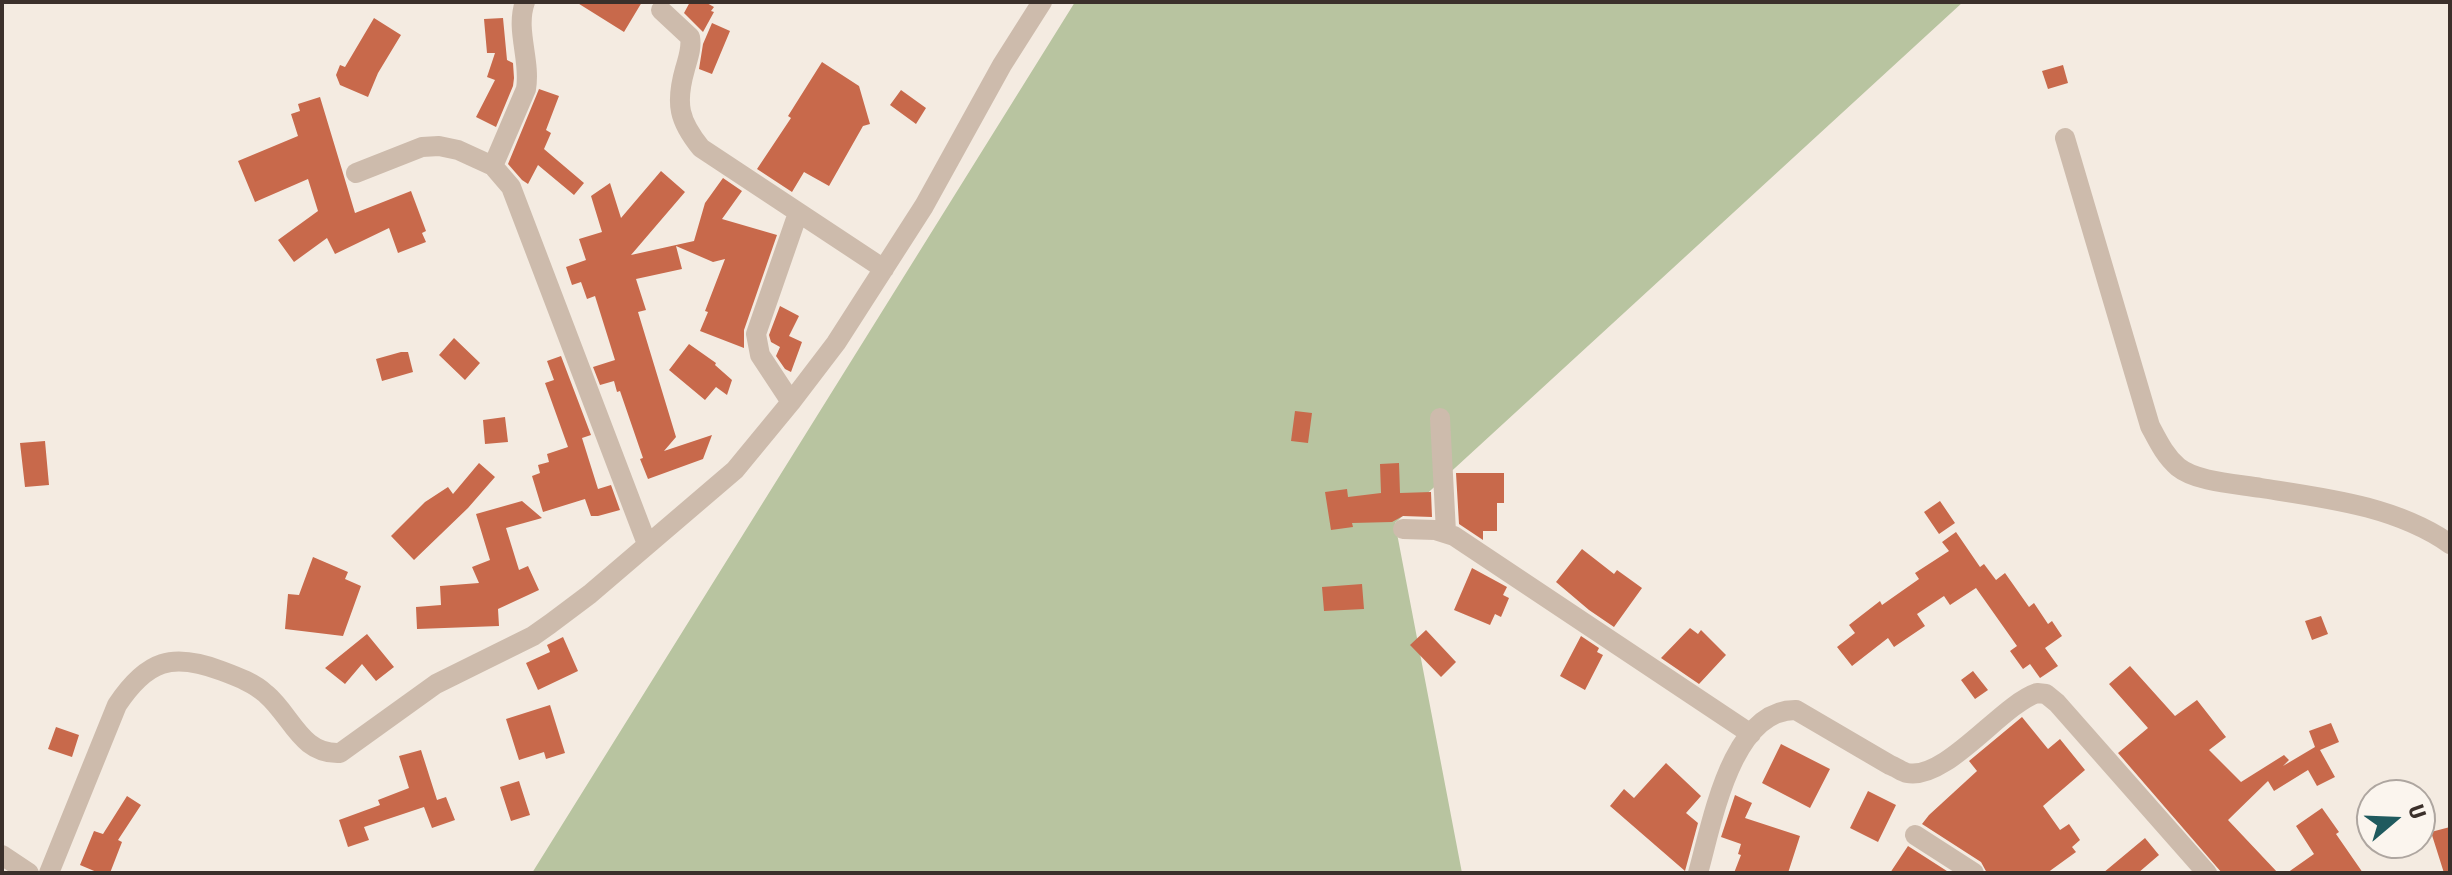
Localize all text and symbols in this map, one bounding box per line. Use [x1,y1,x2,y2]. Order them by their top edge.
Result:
north arrow [2356,779,2436,859]
text: U [2402,801,2432,822]

